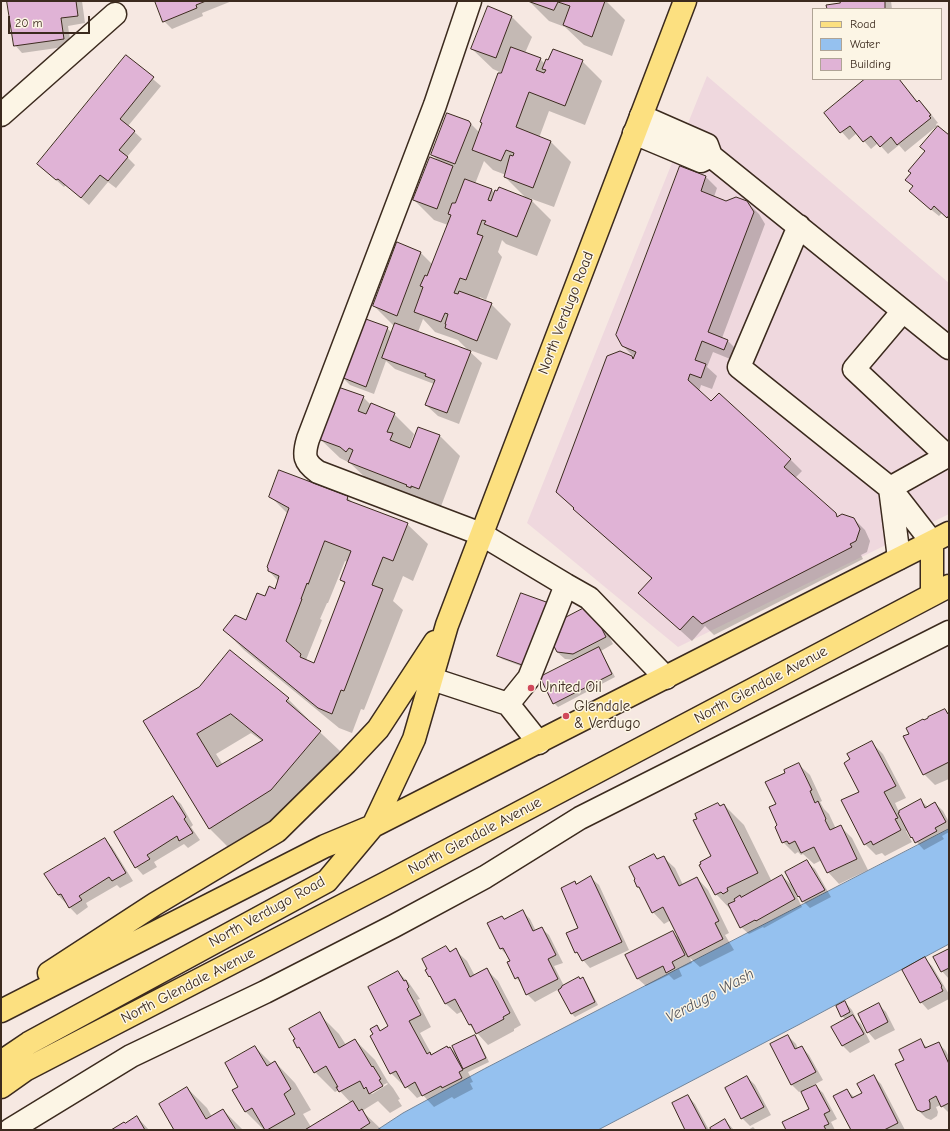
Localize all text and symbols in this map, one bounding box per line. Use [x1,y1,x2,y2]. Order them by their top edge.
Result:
scale bar [10,8,92,34]
legend [812,8,942,80]
text: 20 m [15,16,43,30]
text: Road [850,17,876,31]
text: Water [850,37,880,51]
text: Building [850,57,891,71]
street label: North Verdugo Road [534,249,598,377]
street label: North Glendale Avenue [691,642,831,728]
place label: United Oil [539,679,602,697]
marker: United Oil [526,683,536,693]
place label: Glendale & Verdugo [574,698,640,733]
marker: Glendale & Verdugo [561,711,571,721]
street label: North Glendale Avenue [405,793,545,879]
street label: North Verdugo Road [206,873,328,951]
street label: North Glendale Avenue [118,944,258,1028]
water label: Verdugo Wash [662,965,758,1027]

